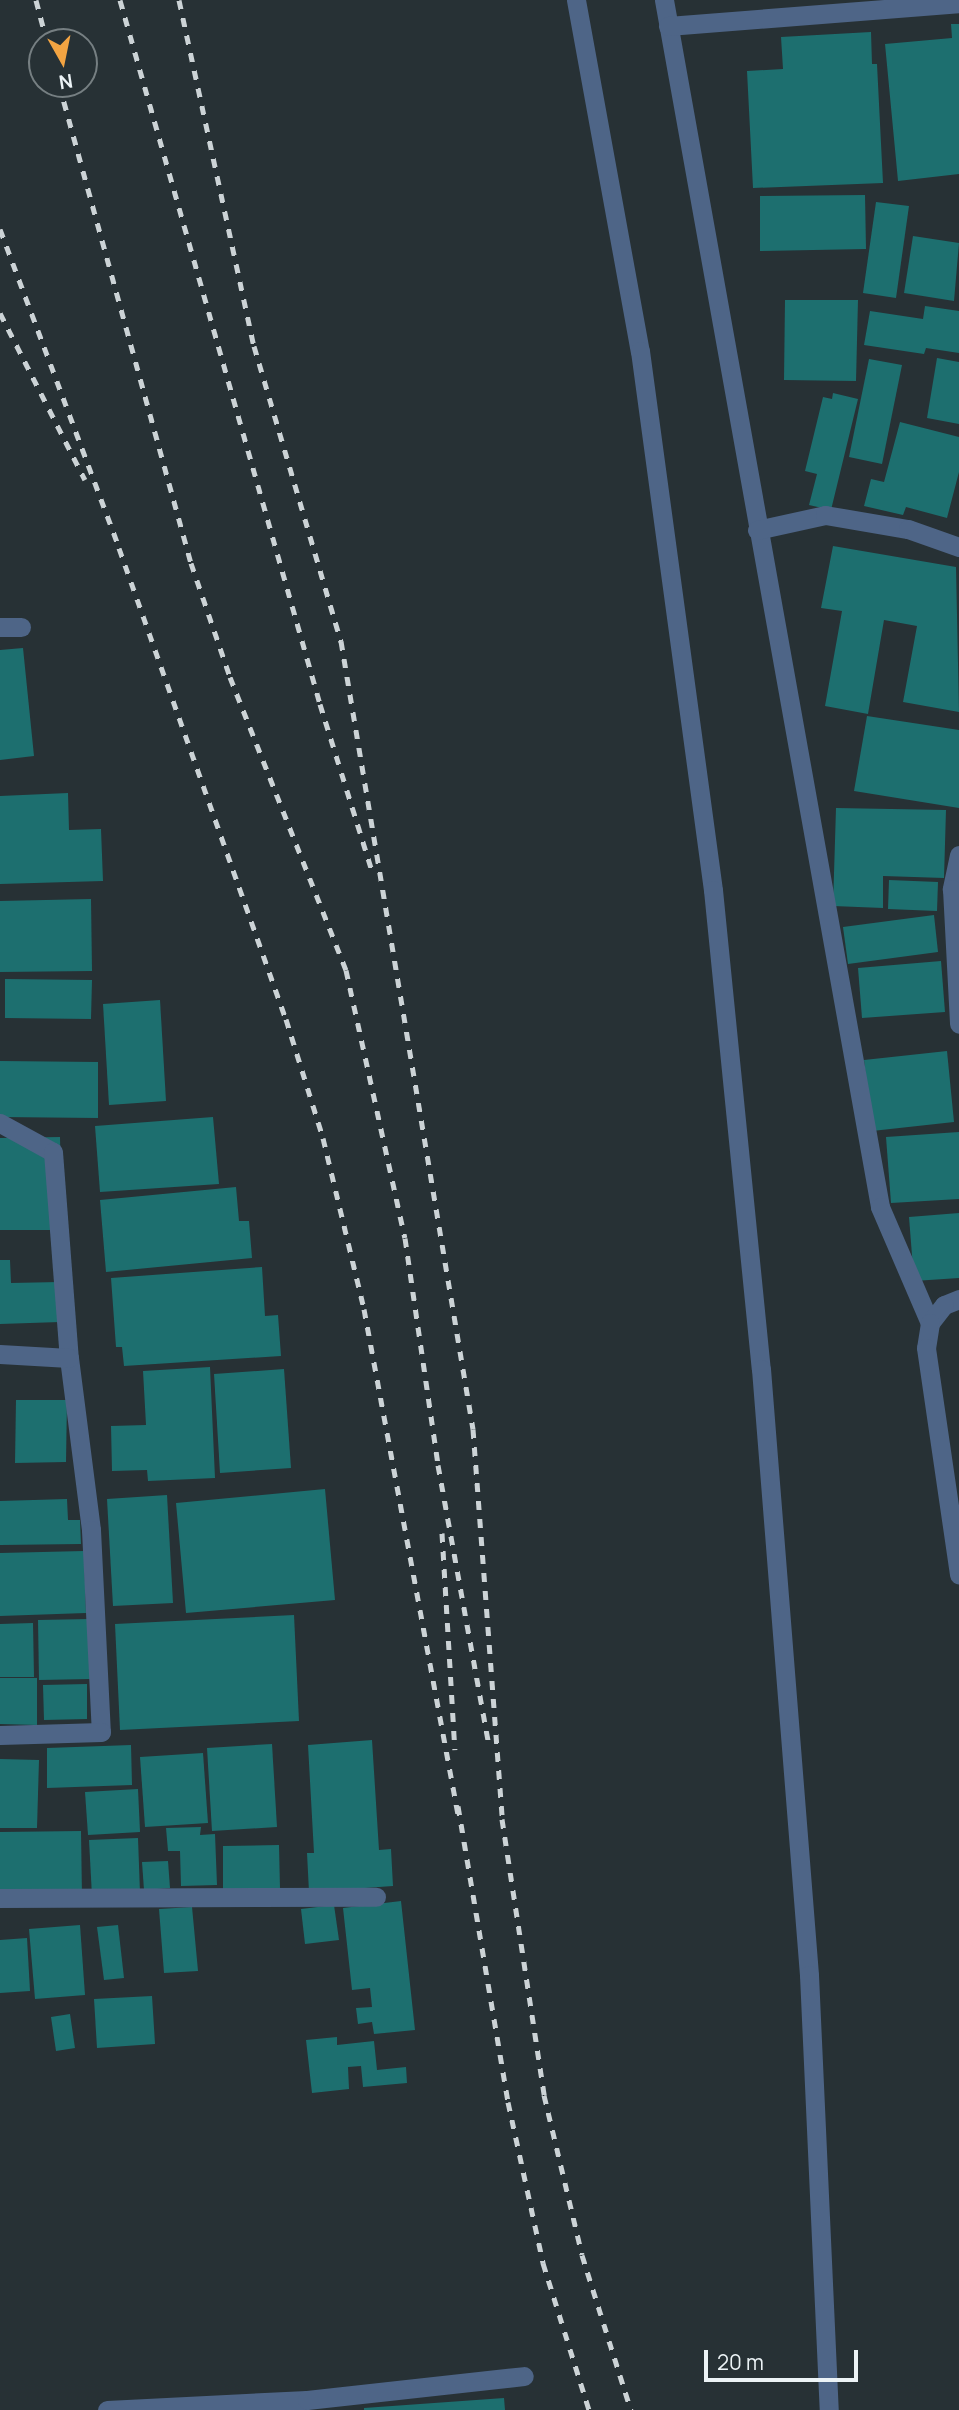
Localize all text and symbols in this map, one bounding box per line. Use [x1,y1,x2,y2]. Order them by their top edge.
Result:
north arrow [28,28,98,98]
text: N [57,68,75,96]
scale bar [707,2336,861,2380]
text: 20 m [717,2348,764,2376]

